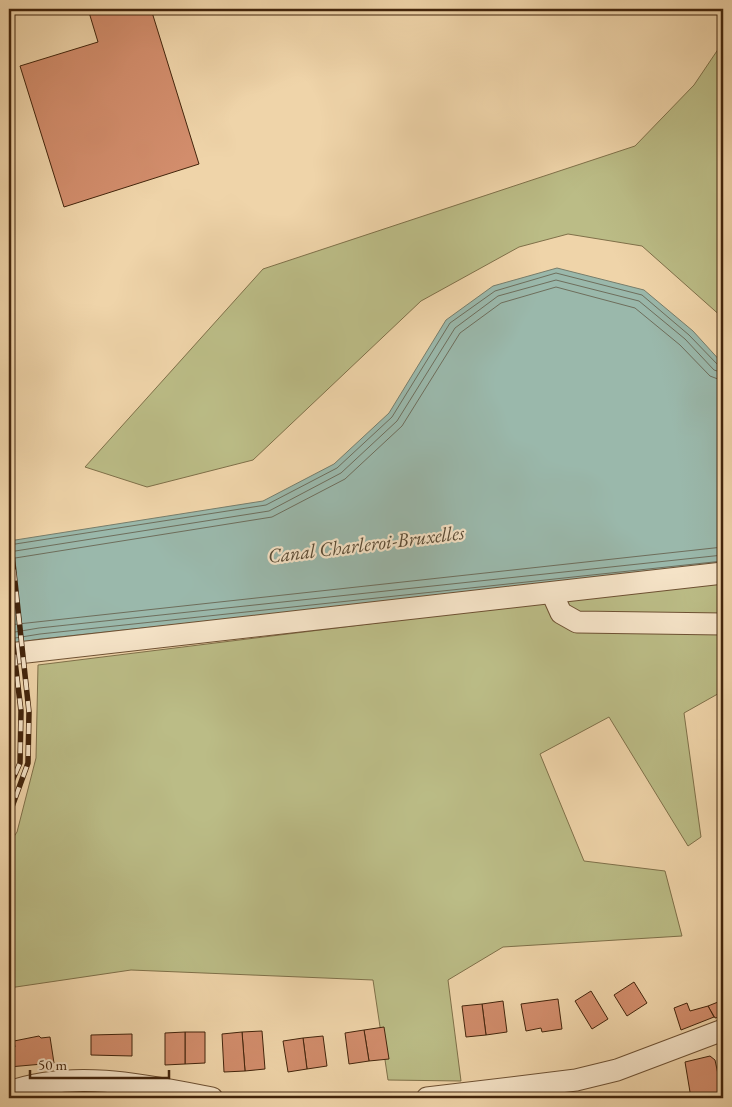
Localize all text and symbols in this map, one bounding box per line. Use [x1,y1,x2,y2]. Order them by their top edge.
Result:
water label: Canal Charleroi-Bruxelles [266,519,466,569]
scale bar [30,1047,169,1079]
text: 50 m [38,1055,67,1074]

